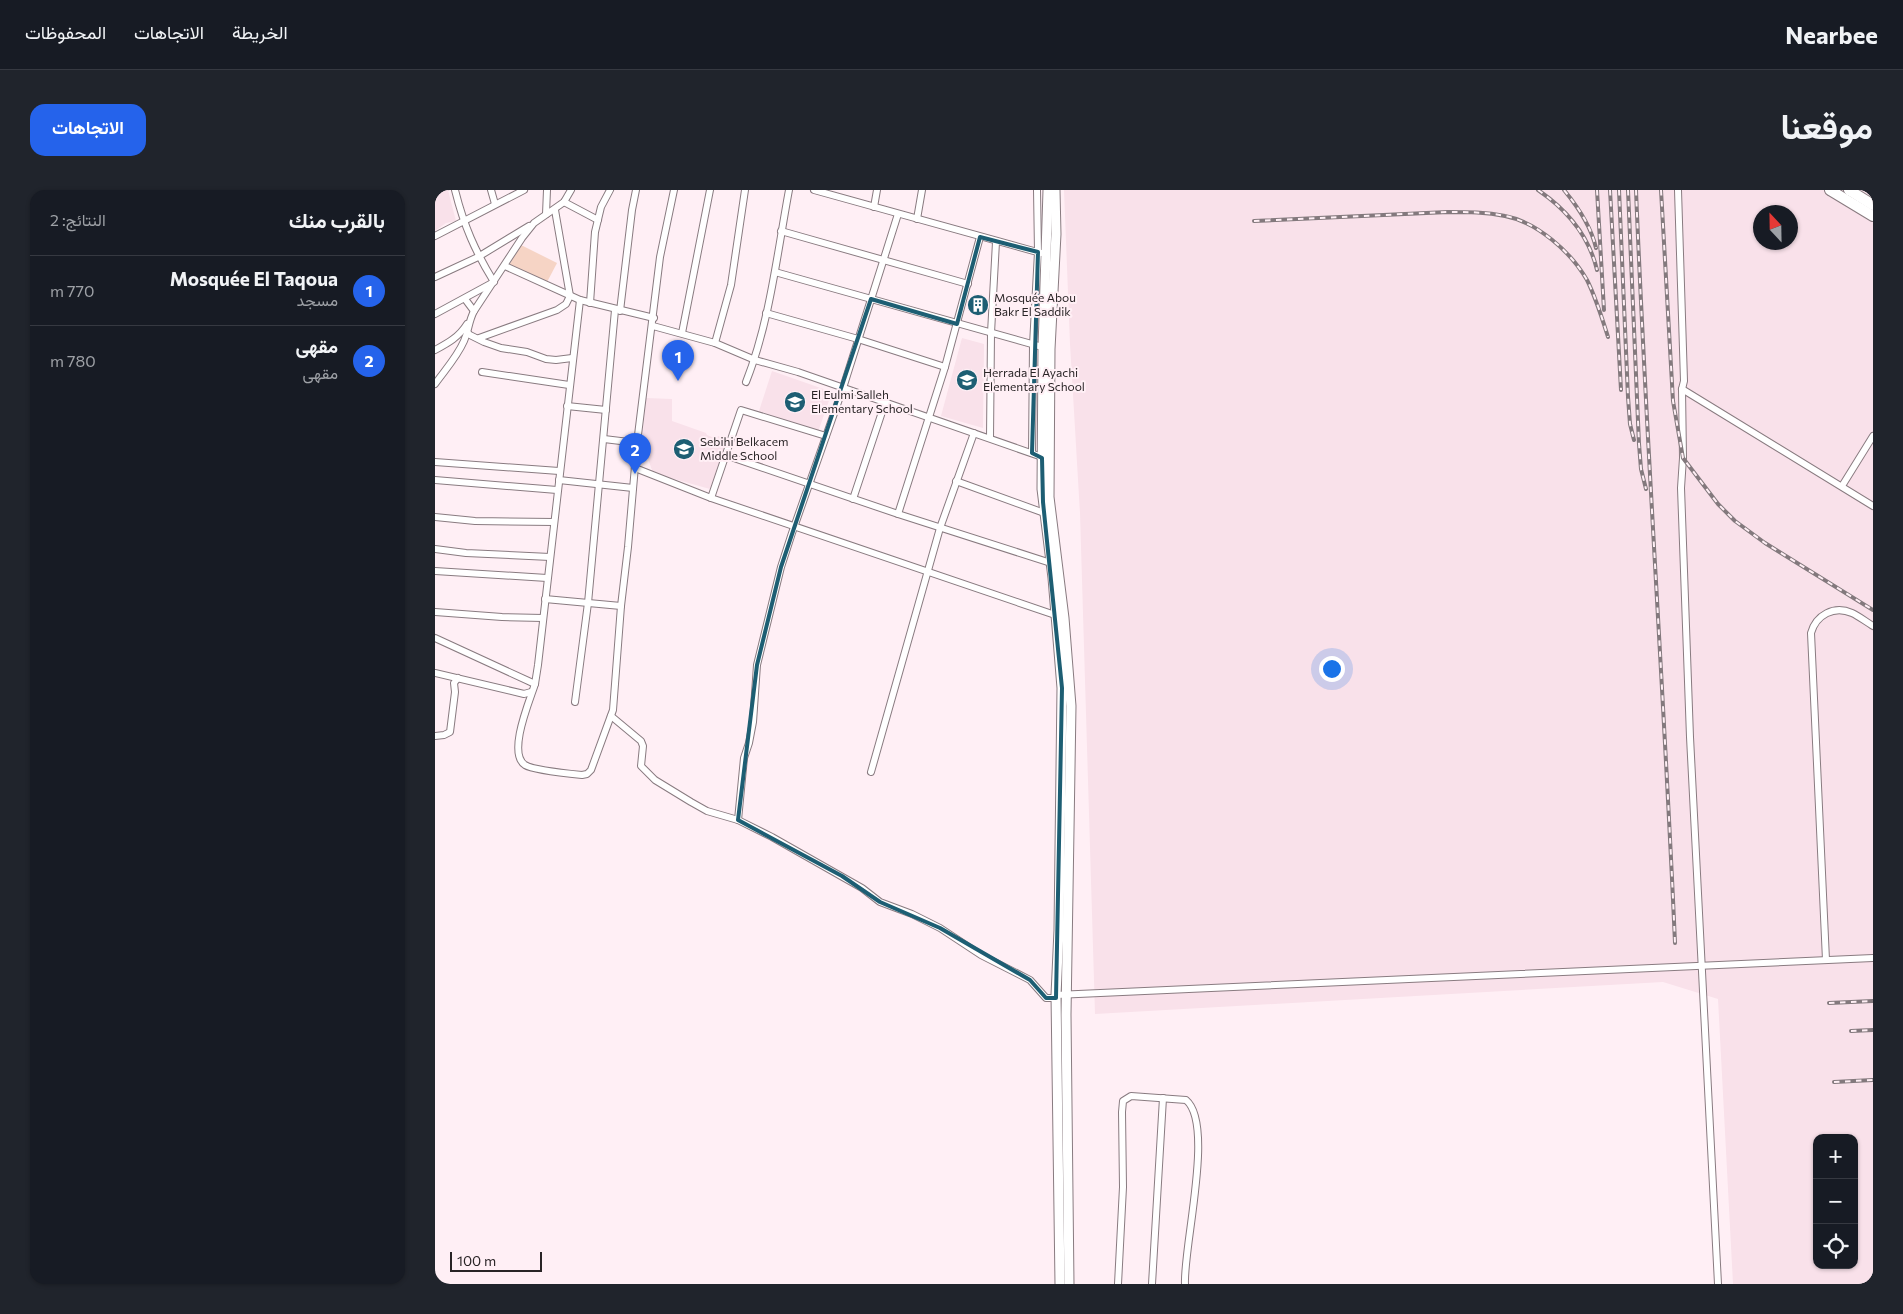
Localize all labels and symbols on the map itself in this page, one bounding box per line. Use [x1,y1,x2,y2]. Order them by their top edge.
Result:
north arrow [1753,205,1798,250]
place label: Mosquée Abou Bakr El Saddik [994,290,1076,318]
building icon: Mosquée Abou Bakr El Saddik [966,293,990,317]
pin: 1 [662,340,694,381]
place label: Herrada El Ayachi Elementary School [983,365,1085,393]
school or university icon: Herrada El Ayachi Elementary School [955,368,979,392]
place label: El Eulmi Salleh Elementary School [811,387,913,415]
school or university icon: El Eulmi Salleh Elementary School [783,390,807,414]
pin: 2 [619,433,651,474]
place label: Sebihi Belkacem Middle School [700,434,788,462]
school or university icon: Sebihi Belkacem Middle School [672,437,696,461]
your location [1319,656,1345,682]
scale bar [450,1249,543,1272]

